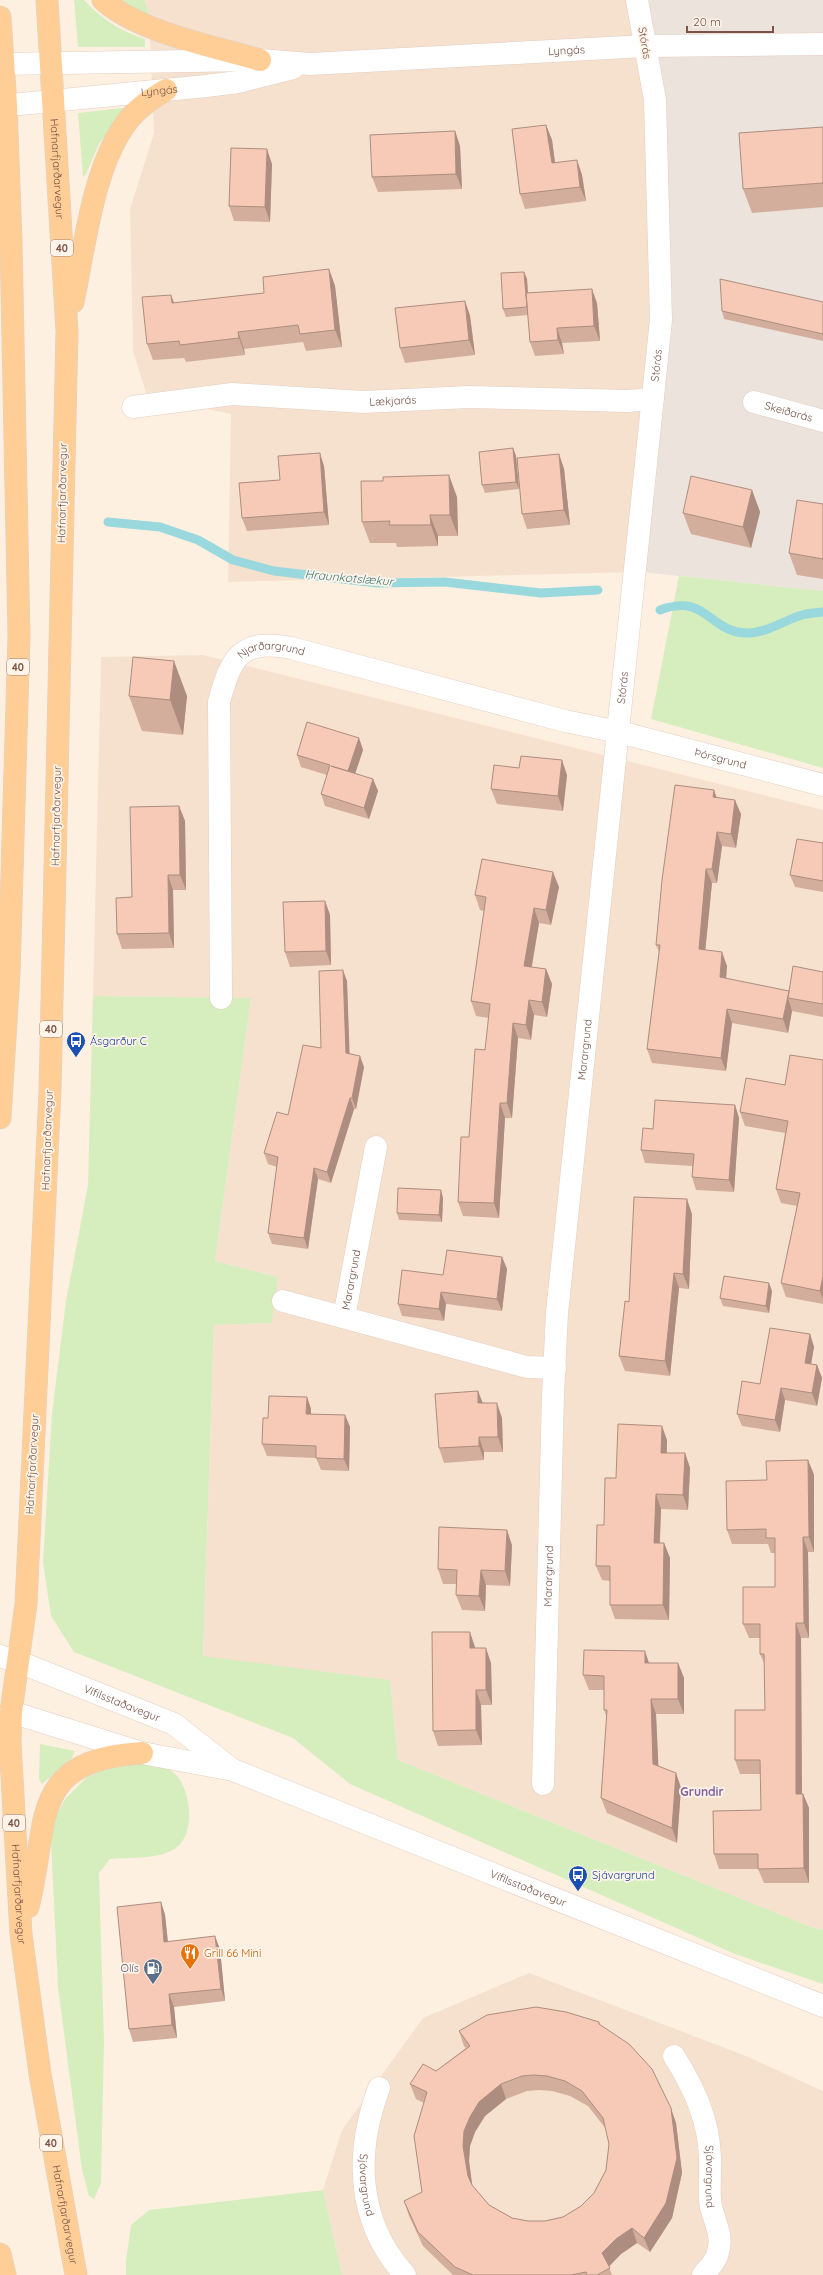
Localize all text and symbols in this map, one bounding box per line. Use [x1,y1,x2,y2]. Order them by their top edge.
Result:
scale bar [687,8,773,34]
text: 20 m [693,14,721,29]
street label: Stórás [635,26,655,60]
street label: Lyngás [548,42,585,58]
street label: Lyngás [140,82,178,99]
street label: Hafnarfjarðarvegur [47,118,67,220]
road number: 40 [51,240,73,256]
street label: Stórás [648,349,665,382]
street label: Lækjarás [369,392,417,409]
street label: Skeiðarás [763,398,814,425]
street label: Hafnarfjarðarvegur [54,442,70,543]
water label: Hraunkotslækur [304,566,395,589]
street label: Njarðargrund [234,638,307,661]
road number: 40 [7,659,29,675]
street label: Stórás [614,671,631,705]
street label: Þórsgrund [693,745,748,772]
street label: Hafnarfjarðarvegur [48,765,64,866]
street label: Marargrund [574,1019,595,1081]
road number: 40 [40,1021,62,1037]
bus stop icon: Ásgarður C [65,1030,87,1058]
place label: Ásgarður C [90,1034,147,1048]
street label: Hafnarfjarðarvegur [38,1089,56,1191]
street label: Marargrund [339,1248,364,1311]
street label: Hafnarfjarðarvegur [22,1413,42,1515]
street label: Marargrund [541,1545,556,1607]
street label: Vífilsstaðavegur [82,1682,163,1725]
district label: Grundir [680,1784,724,1799]
road number: 40 [3,1815,25,1831]
street label: Hafnarfjarðarvegur [9,1844,29,1946]
bus stop icon: Sjávargrund [567,1864,589,1892]
street label: Vífilsstaðavegur [488,1867,569,1910]
place label: Sjávargrund [592,1868,655,1882]
restaurant icon: Grill 66 Mini [179,1942,201,1970]
place label: Grill 66 Mini [204,1946,261,1960]
fuel station icon: Olís [142,1957,164,1985]
place label: Olís [121,1961,139,1975]
road number: 40 [40,2135,62,2151]
street label: Sjávargrund [702,2144,718,2209]
street label: Sjávargrund [357,2153,378,2218]
street label: Hafnarfjarðarvegur [49,2164,81,2266]

